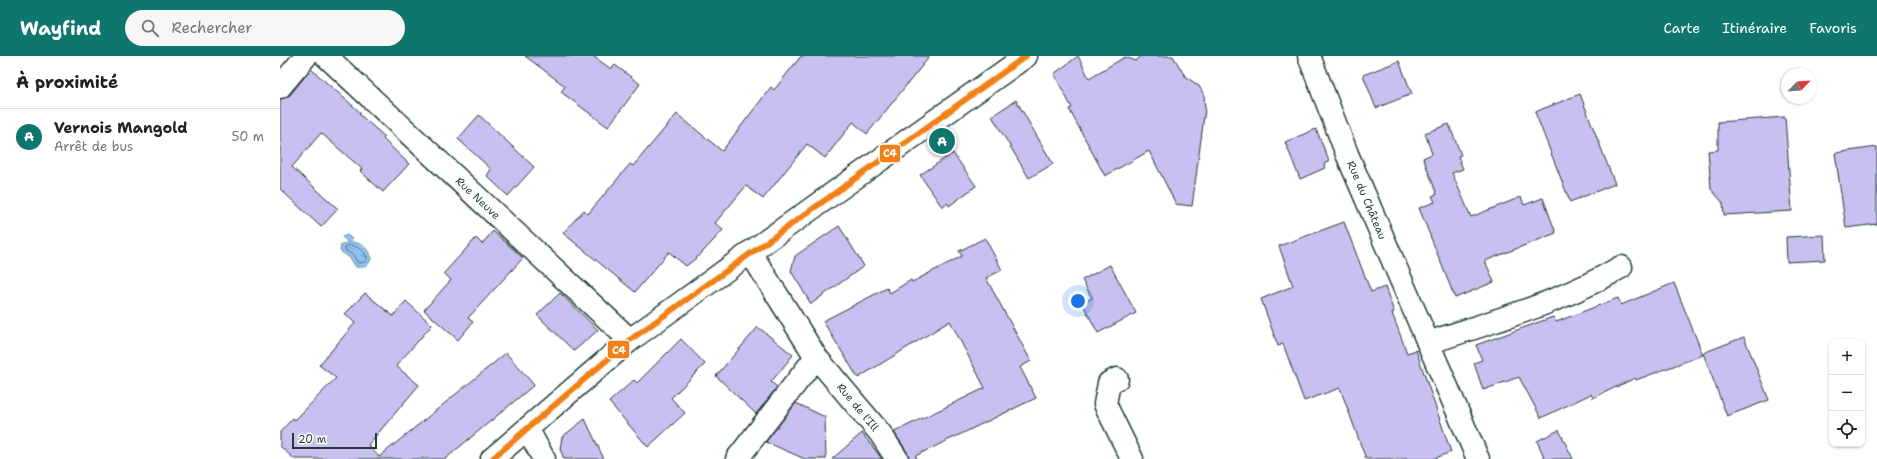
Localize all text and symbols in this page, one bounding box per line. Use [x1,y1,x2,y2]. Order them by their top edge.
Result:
search box [125,10,405,46]
text: Wayfind [20,16,101,41]
icon: search [139,17,161,39]
text: Rechercher [171,18,252,38]
text: Carte [1663,19,1700,37]
text: Itinéraire [1722,19,1787,37]
text: Favoris [1809,19,1857,37]
north arrow [1781,68,1817,104]
text: À proximité [16,71,118,93]
text: Vernois Mangold [54,118,188,138]
pin: A [929,126,955,156]
text: A [24,128,34,145]
text: 50 m [231,128,264,145]
text: Arrêt de bus [54,138,133,155]
line badge: C4 [879,144,901,163]
text: C4 [883,146,897,161]
street label: Rue du Château [1343,159,1390,242]
street label: Rue Neuve [452,174,503,223]
your location [1068,291,1088,311]
map controls [1829,339,1865,447]
button: + [1829,339,1865,375]
line badge: C4 [607,340,630,359]
text: C4 [612,343,626,358]
button: − [1829,375,1865,411]
street label: Rue de l'Ill [833,380,883,435]
button: locate [1829,411,1865,447]
scale bar [292,431,377,450]
text: 20 m [298,432,326,447]

